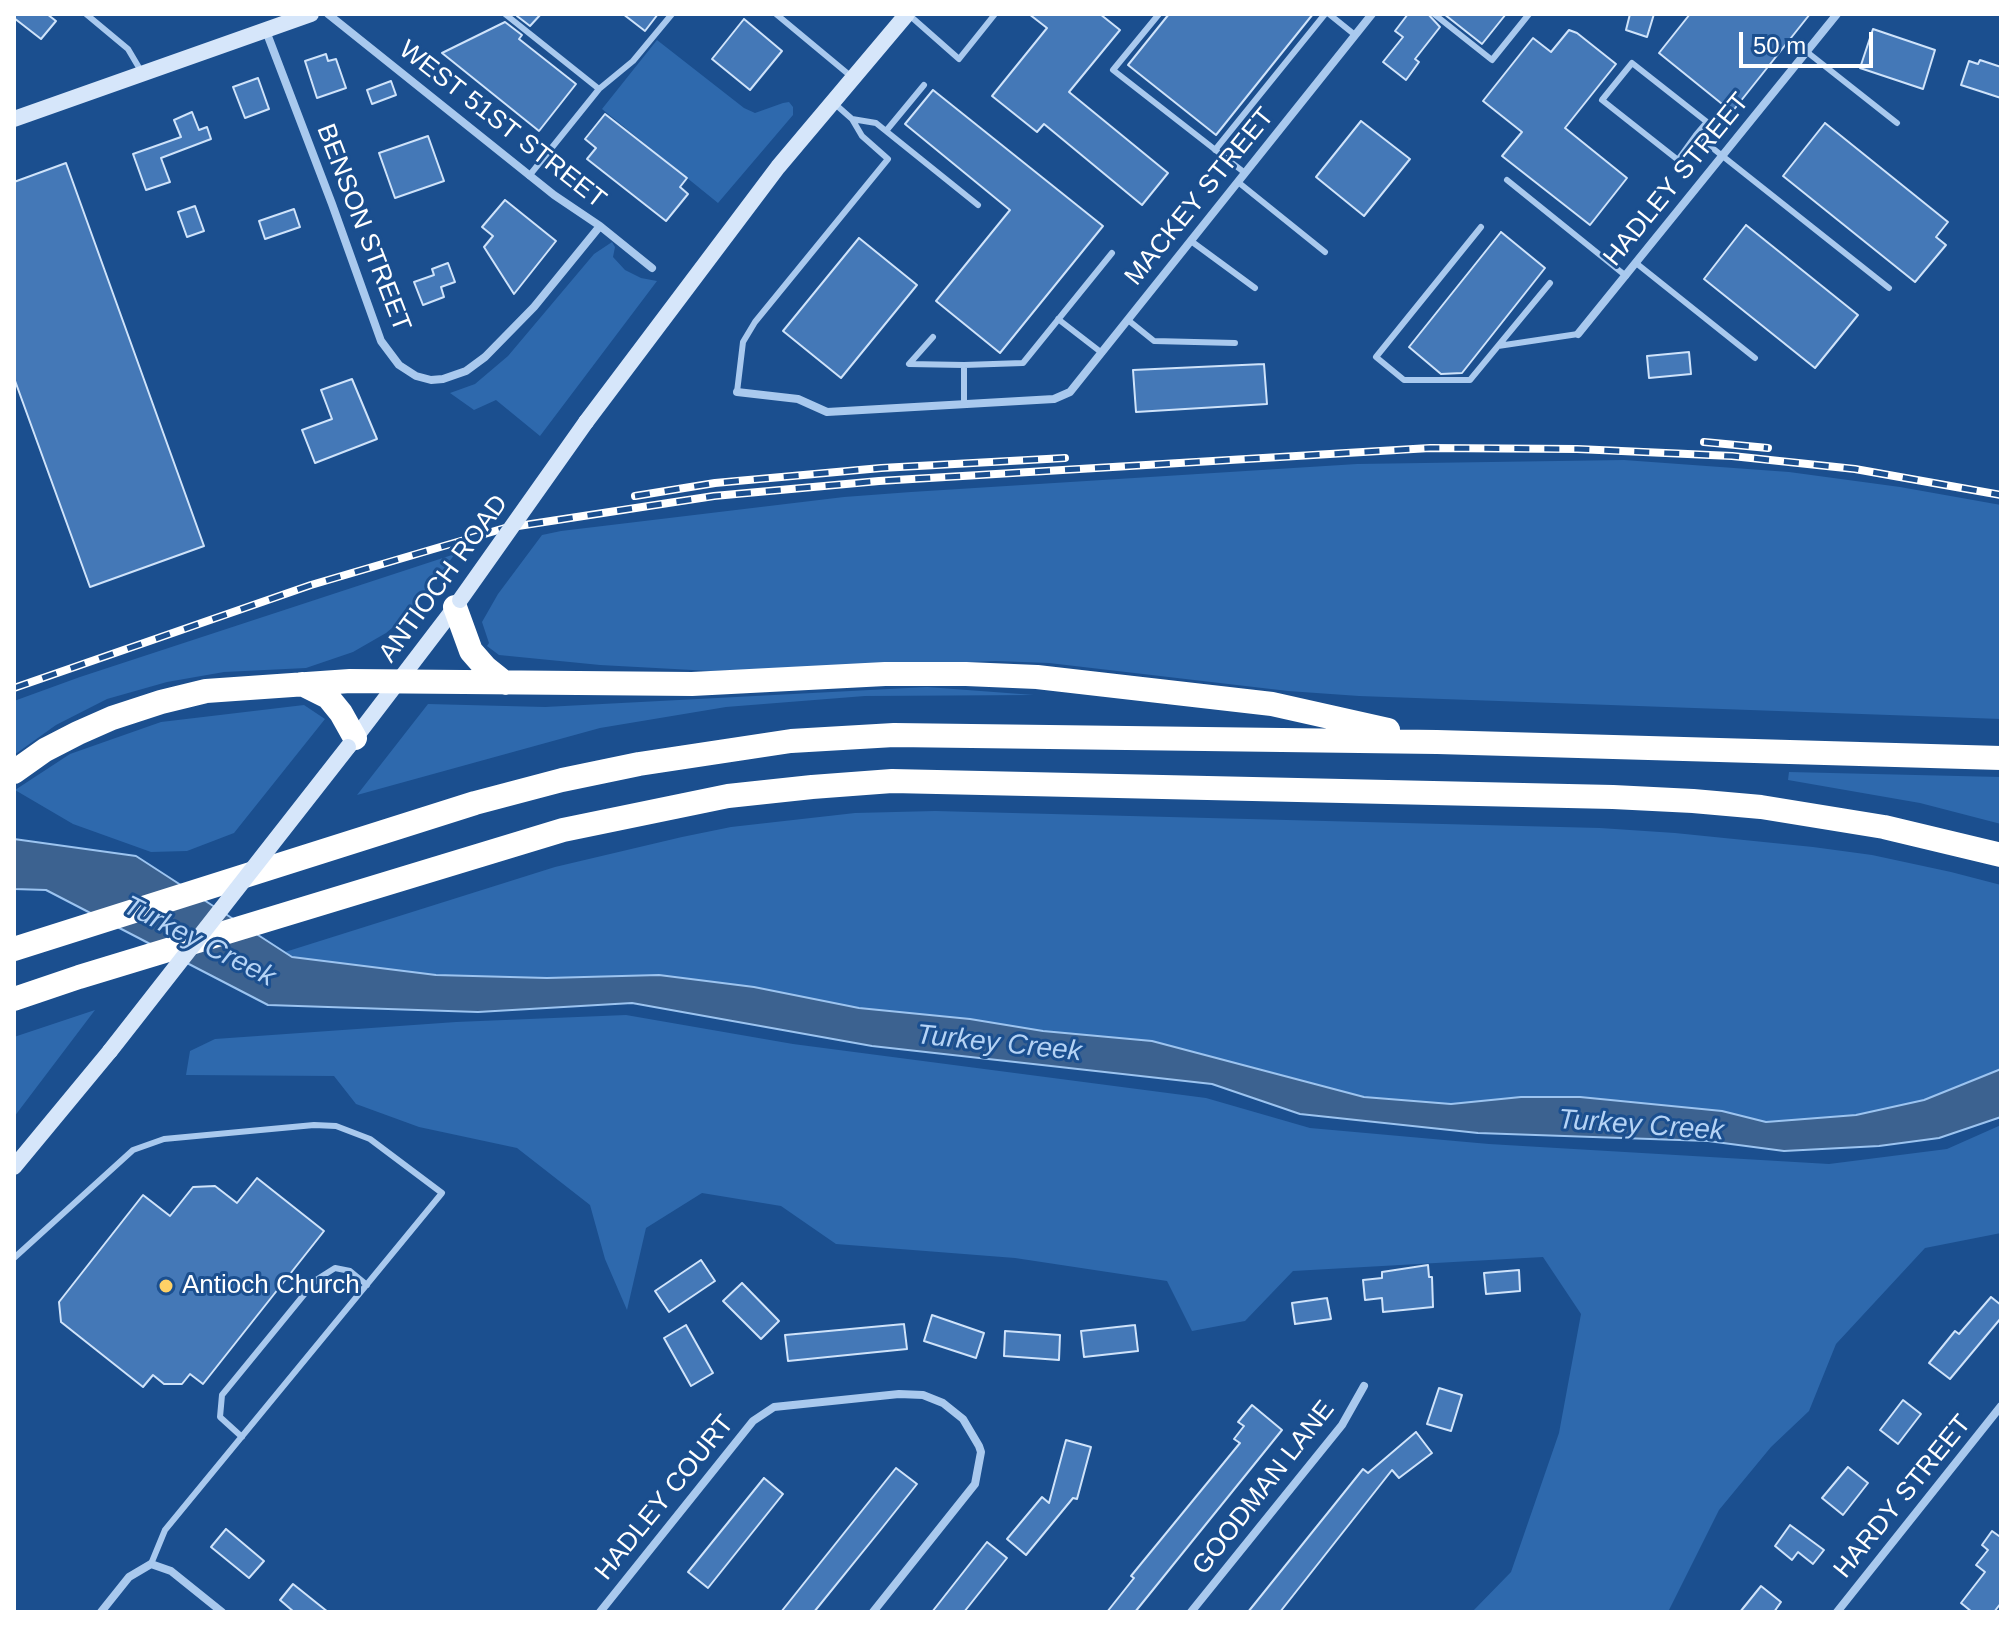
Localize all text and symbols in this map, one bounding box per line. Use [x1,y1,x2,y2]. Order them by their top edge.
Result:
scale bar [1743,16,1877,66]
text: 50 m [1753,32,1806,59]
street label: WEST 51ST STREET [392,34,612,216]
street label: HADLEY STREET [1598,87,1756,273]
street label: MACKEY STREET [1119,102,1281,292]
street label: BENSON STREET [309,120,417,336]
street label: ANTIOCH ROAD [373,489,515,669]
water label: Turkey Creek [117,889,281,995]
water label: Turkey Creek [915,1019,1083,1069]
water label: Turkey Creek [1557,1103,1725,1149]
place label: Antioch Church [182,1270,360,1302]
marker: Antioch Church [157,1277,175,1295]
street label: GOODMAN LANE [1186,1395,1342,1581]
street label: HADLEY COURT [589,1409,741,1587]
street label: HARDY STREET [1828,1409,1978,1585]

